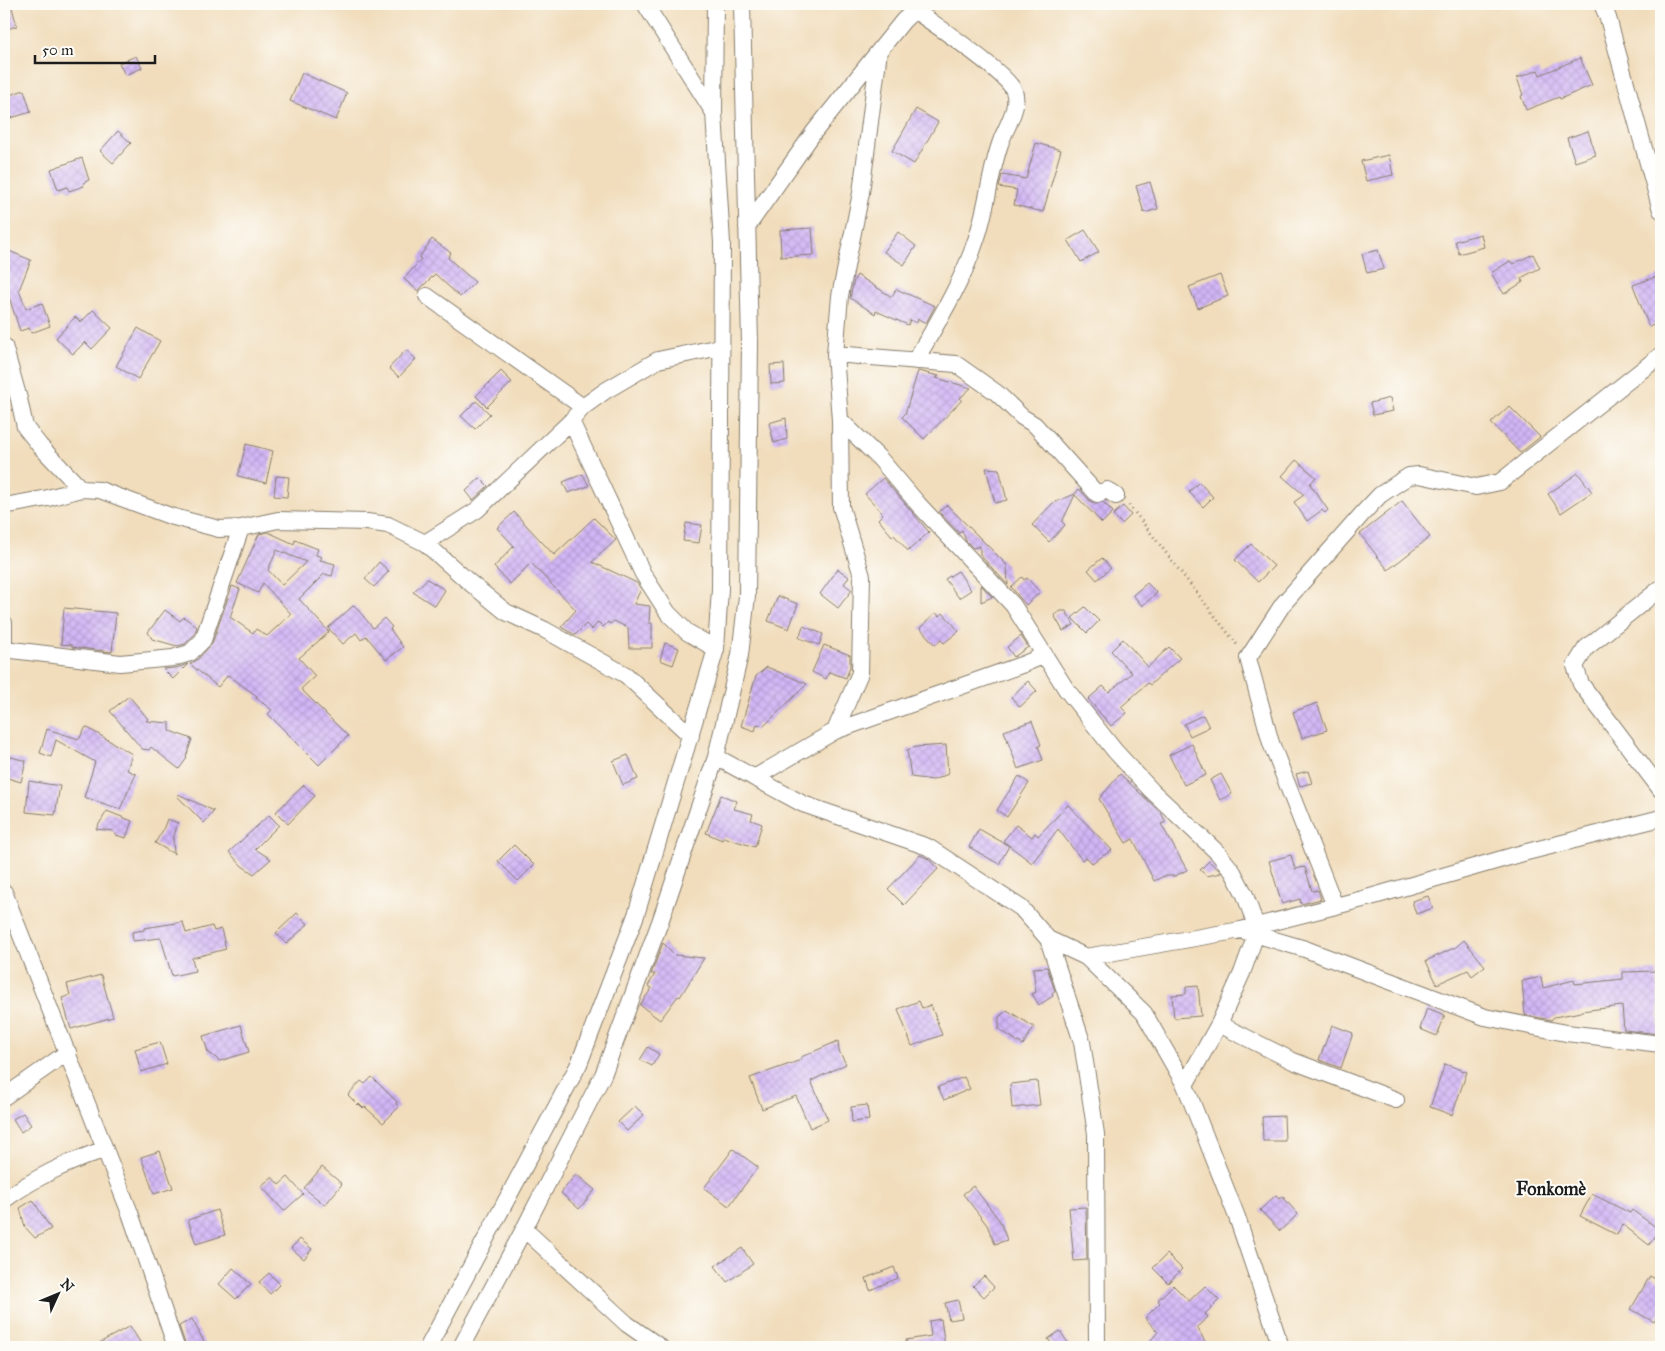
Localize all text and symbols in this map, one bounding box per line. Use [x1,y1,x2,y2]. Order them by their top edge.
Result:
scale bar [35,32,155,64]
text: 50 m [42,41,74,59]
district label: Fonkomè [1516,1178,1587,1200]
north arrow [32,1268,82,1318]
text: N [57,1275,77,1296]

